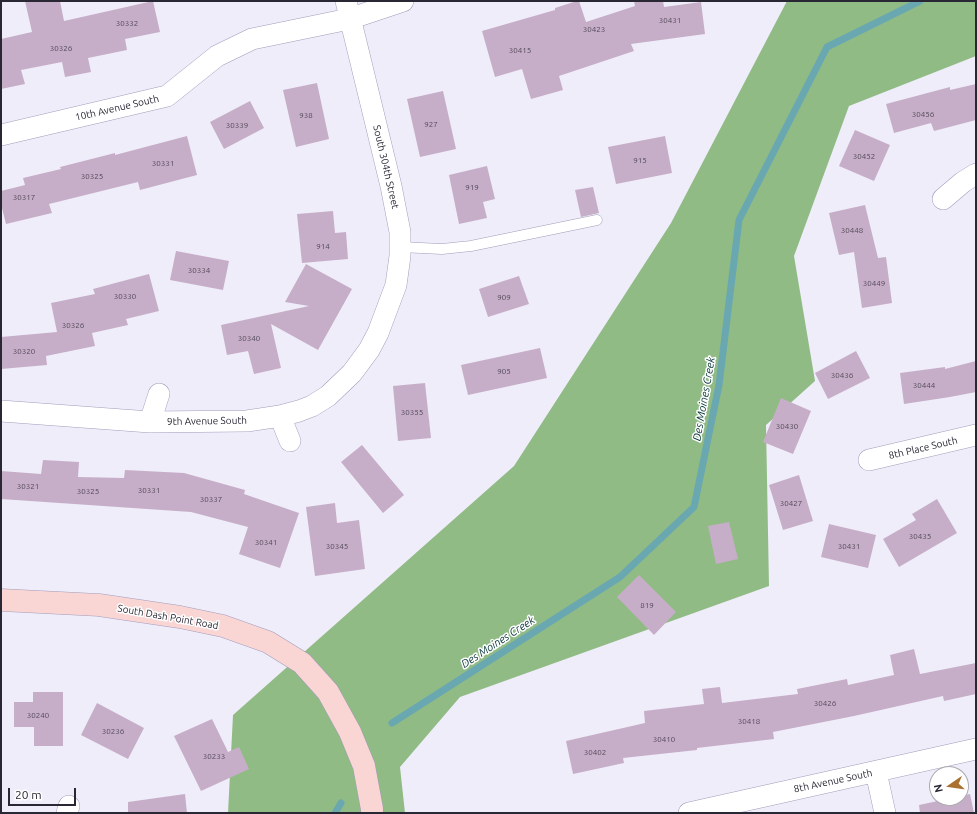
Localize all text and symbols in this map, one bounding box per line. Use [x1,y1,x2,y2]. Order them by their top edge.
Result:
house number: 30431 [659,15,681,25]
house number: 30332 [116,18,138,28]
house number: 30423 [583,24,605,34]
house number: 30326 [50,43,72,53]
house number: 30415 [509,45,531,55]
street label: 10th Avenue South [74,93,160,123]
house number: 30456 [912,109,934,119]
house number: 938 [299,110,313,120]
house number: 927 [424,119,438,129]
house number: 30339 [226,120,248,130]
street label: South 304th Street [371,124,401,210]
house number: 30452 [853,151,875,161]
house number: 915 [633,155,647,165]
house number: 30331 [152,158,174,168]
house number: 30325 [81,171,103,181]
house number: 919 [465,182,479,192]
house number: 30317 [13,192,35,202]
house number: 30448 [841,225,863,235]
house number: 914 [316,241,330,251]
house number: 30334 [188,265,210,275]
house number: 30449 [863,278,885,288]
house number: 30330 [114,291,136,301]
house number: 909 [497,292,511,302]
house number: 30326 [62,320,84,330]
house number: 30340 [238,333,260,343]
house number: 30320 [13,346,35,356]
water label: Des Moines Creek [690,356,718,442]
house number: 905 [497,366,511,376]
house number: 30436 [831,370,853,380]
house number: 30444 [913,380,935,390]
house number: 30355 [401,407,423,417]
street label: 9th Avenue South [167,414,247,428]
house number: 30430 [776,421,798,431]
street label: 8th Place South [887,434,959,462]
house number: 30321 [17,481,39,491]
house number: 30331 [138,485,160,495]
house number: 30325 [77,486,99,496]
house number: 30337 [200,494,222,504]
house number: 30427 [780,498,802,508]
house number: 30435 [909,531,931,541]
house number: 30341 [255,537,277,547]
house number: 30345 [326,541,348,551]
house number: 30431 [838,541,860,551]
house number: 819 [640,600,654,610]
street label: South Dash Point Road [117,602,219,632]
water label: Des Moines Creek [459,613,537,671]
house number: 30426 [814,698,836,708]
house number: 30240 [27,710,49,720]
house number: 30418 [738,716,760,726]
house number: 30236 [102,726,124,736]
house number: 30410 [653,734,675,744]
house number: 30402 [584,747,606,757]
house number: 30233 [203,751,225,761]
north arrow [929,766,969,806]
street label: 8th Avenue South [793,767,873,795]
scale bar [10,780,78,806]
text: N [932,783,945,794]
text: 20 m [15,788,42,801]

